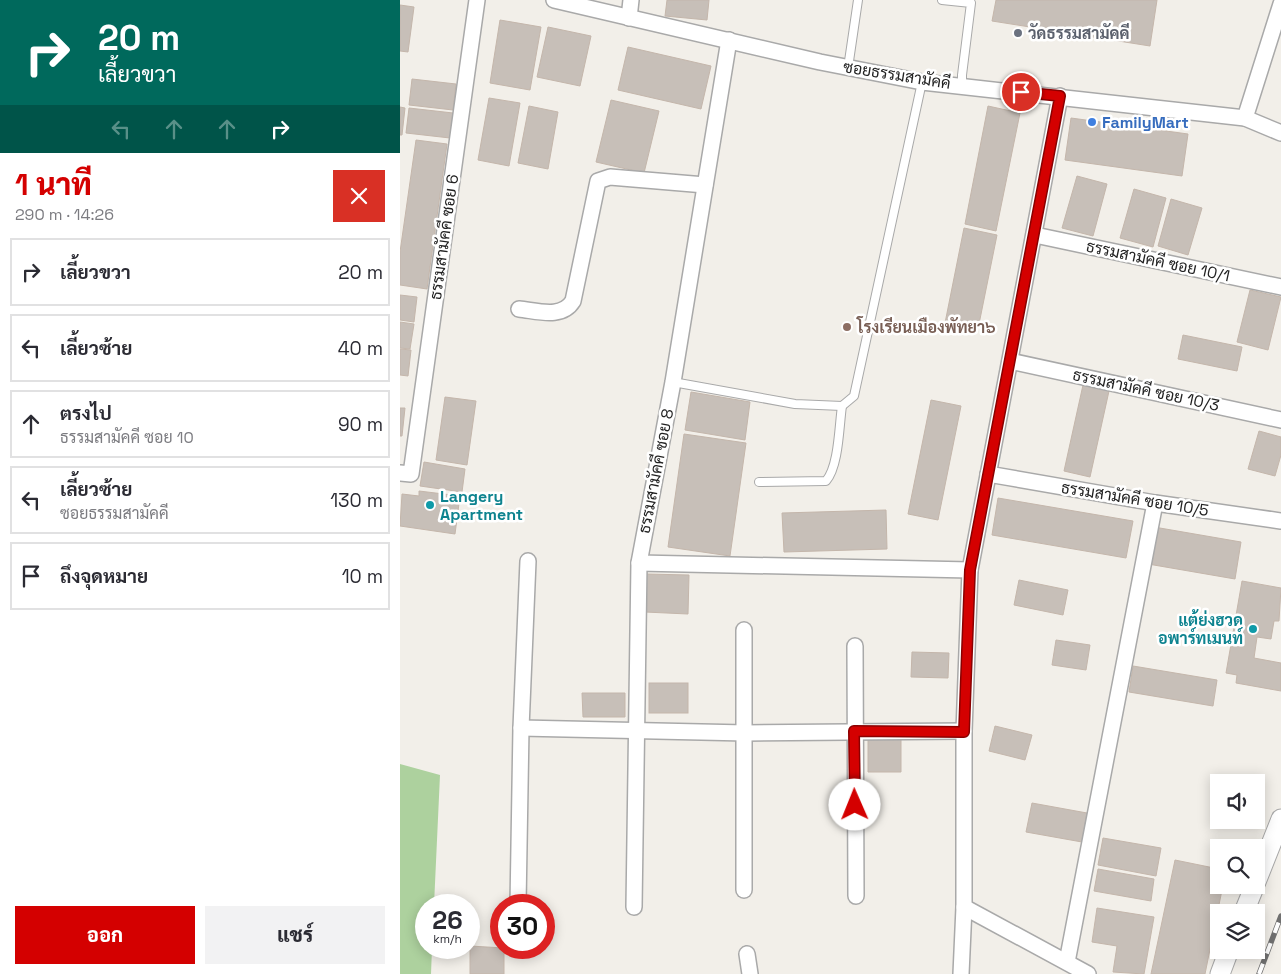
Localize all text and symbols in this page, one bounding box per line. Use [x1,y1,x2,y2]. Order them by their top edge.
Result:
text: 20 m [98,16,180,60]
icon: right [15,20,80,85]
place label: วัดธรรมสามัคคี [1028,23,1130,44]
marker: วัดธรรมสามัคคี [1012,27,1024,39]
street label: ซอยธรรมสามัคคี [842,55,952,94]
text: เลี้ยวขวา [98,60,176,88]
pin [1000,71,1042,113]
icon: arrive [1007,78,1035,106]
place label: FamilyMart [1102,112,1189,133]
icon: left [107,115,135,143]
icon: ahead [160,115,188,143]
icon: ahead [213,115,241,143]
icon: right [266,115,294,143]
marker: FamilyMart [1086,116,1098,128]
text: 1 นาที [15,165,92,204]
button: close [333,170,385,222]
street label: ธรรมสามัคคี ซอย 6 [424,173,463,301]
text: 290 m · 14:26 [15,204,114,225]
street label: ธรรมสามัคคี ซอย 10/1 [1084,235,1232,286]
icon: right [17,258,45,286]
text: เลี้ยวขวา [60,260,131,285]
text: 20 m [338,260,383,285]
place label: โรงเรียนเมืองพัทยา๖ [856,316,996,338]
marker: โรงเรียนเมืองพัทยา๖ [841,321,853,333]
icon: left [17,334,45,362]
text: เลี้ยวซ้าย [60,336,132,361]
text: 40 m [338,336,383,361]
street label: ธรรมสามัคคี ซอย 10/3 [1071,363,1221,416]
text: ตรงไป [60,401,112,426]
street label: ธรรมสามัคคี ซอย 8 [633,407,678,535]
icon: ahead [17,410,45,438]
text: 90 m [338,412,383,437]
text: ธรรมสามัคคี ซอย 10 [60,427,194,448]
street label: ธรรมสามัคคี ซอย 10/5 [1060,476,1210,521]
text: เลี้ยวซ้าย [60,477,132,502]
icon: left [17,486,45,514]
place label: Langery Apartment [440,486,523,525]
text: 130 m [330,488,383,513]
marker: Langery Apartment [424,499,436,511]
text: ซอยธรรมสามัคคี [60,503,169,524]
icon: arrive [17,562,45,590]
text: ถึงจุดหมาย [60,564,148,589]
text: 10 m [342,564,383,589]
place label: แต้ย่งฮวด อพาร์ทเมนท์ [1158,609,1244,649]
marker: แต้ย่งฮวด อพาร์ทเมนท์ [1247,623,1259,635]
map controls [1210,774,1265,959]
button: sound [1210,774,1265,829]
position arrow [828,778,880,830]
button: search [1210,839,1265,894]
speed limit sign: 30 [490,894,555,959]
text: 26 [432,904,463,936]
button: layers [1210,904,1265,959]
button: ออก [15,906,195,964]
button: แชร์ [205,906,385,964]
text: km/h [433,931,462,947]

